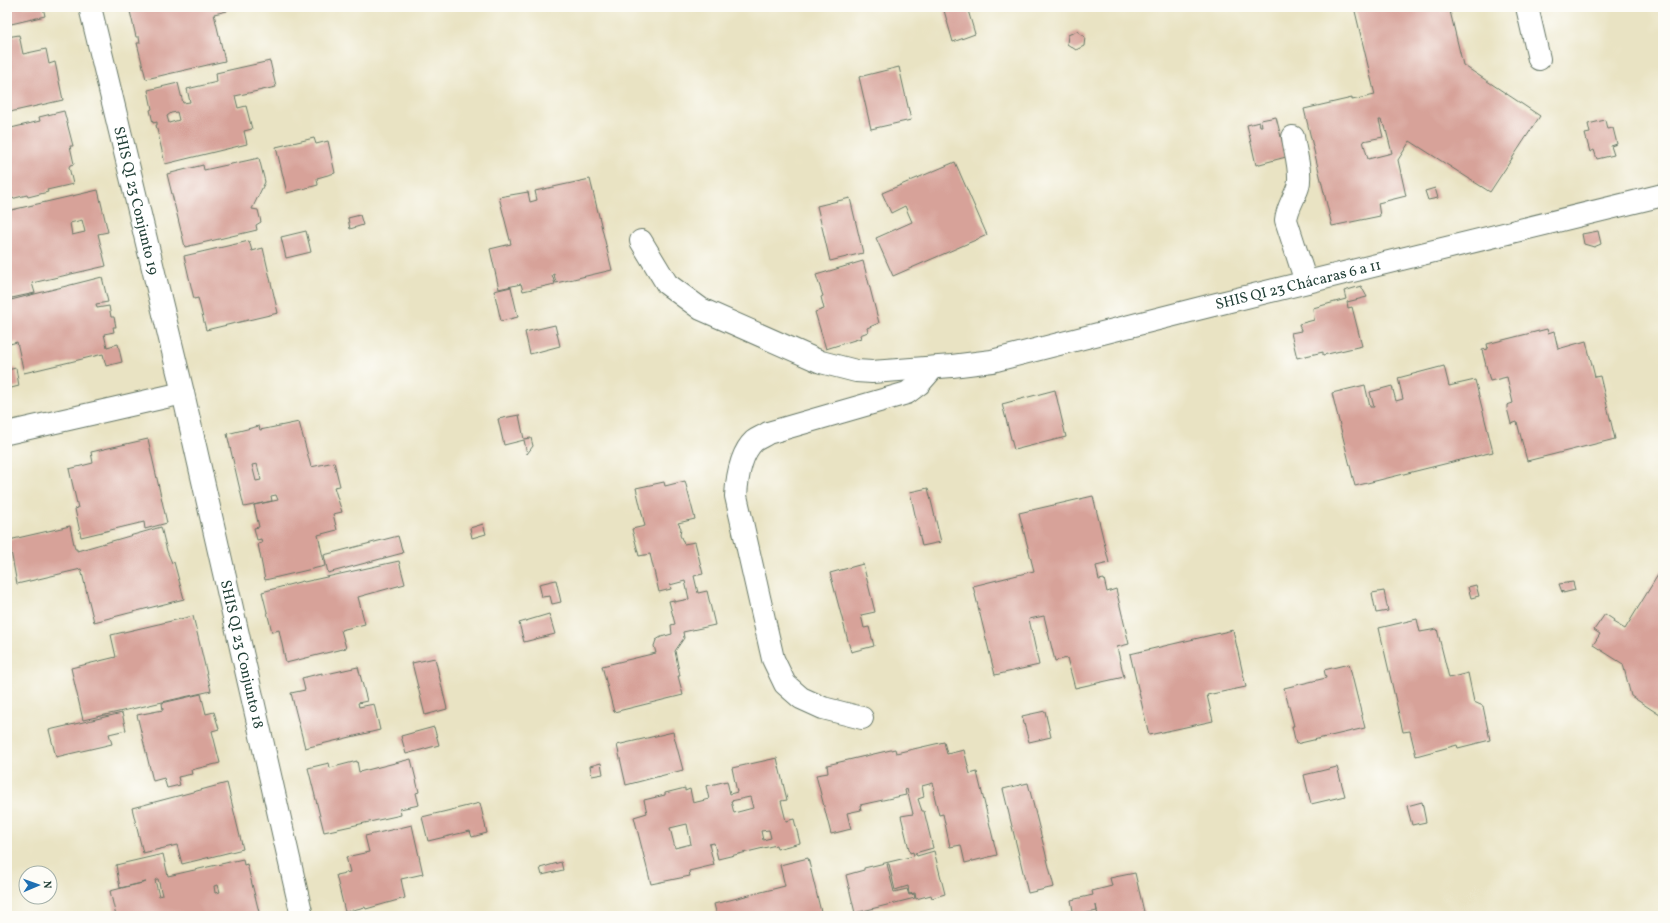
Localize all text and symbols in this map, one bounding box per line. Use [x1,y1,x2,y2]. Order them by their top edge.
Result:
street label: SHIS QI 23 Conjunto 19 [107,124,163,277]
street label: SHIS QI 23 Chácaras 6 a 11 [1213,255,1384,316]
street label: SHIS QI 23 Conjunto 18 [214,578,268,731]
north arrow [18,865,58,905]
text: N [39,880,54,889]

